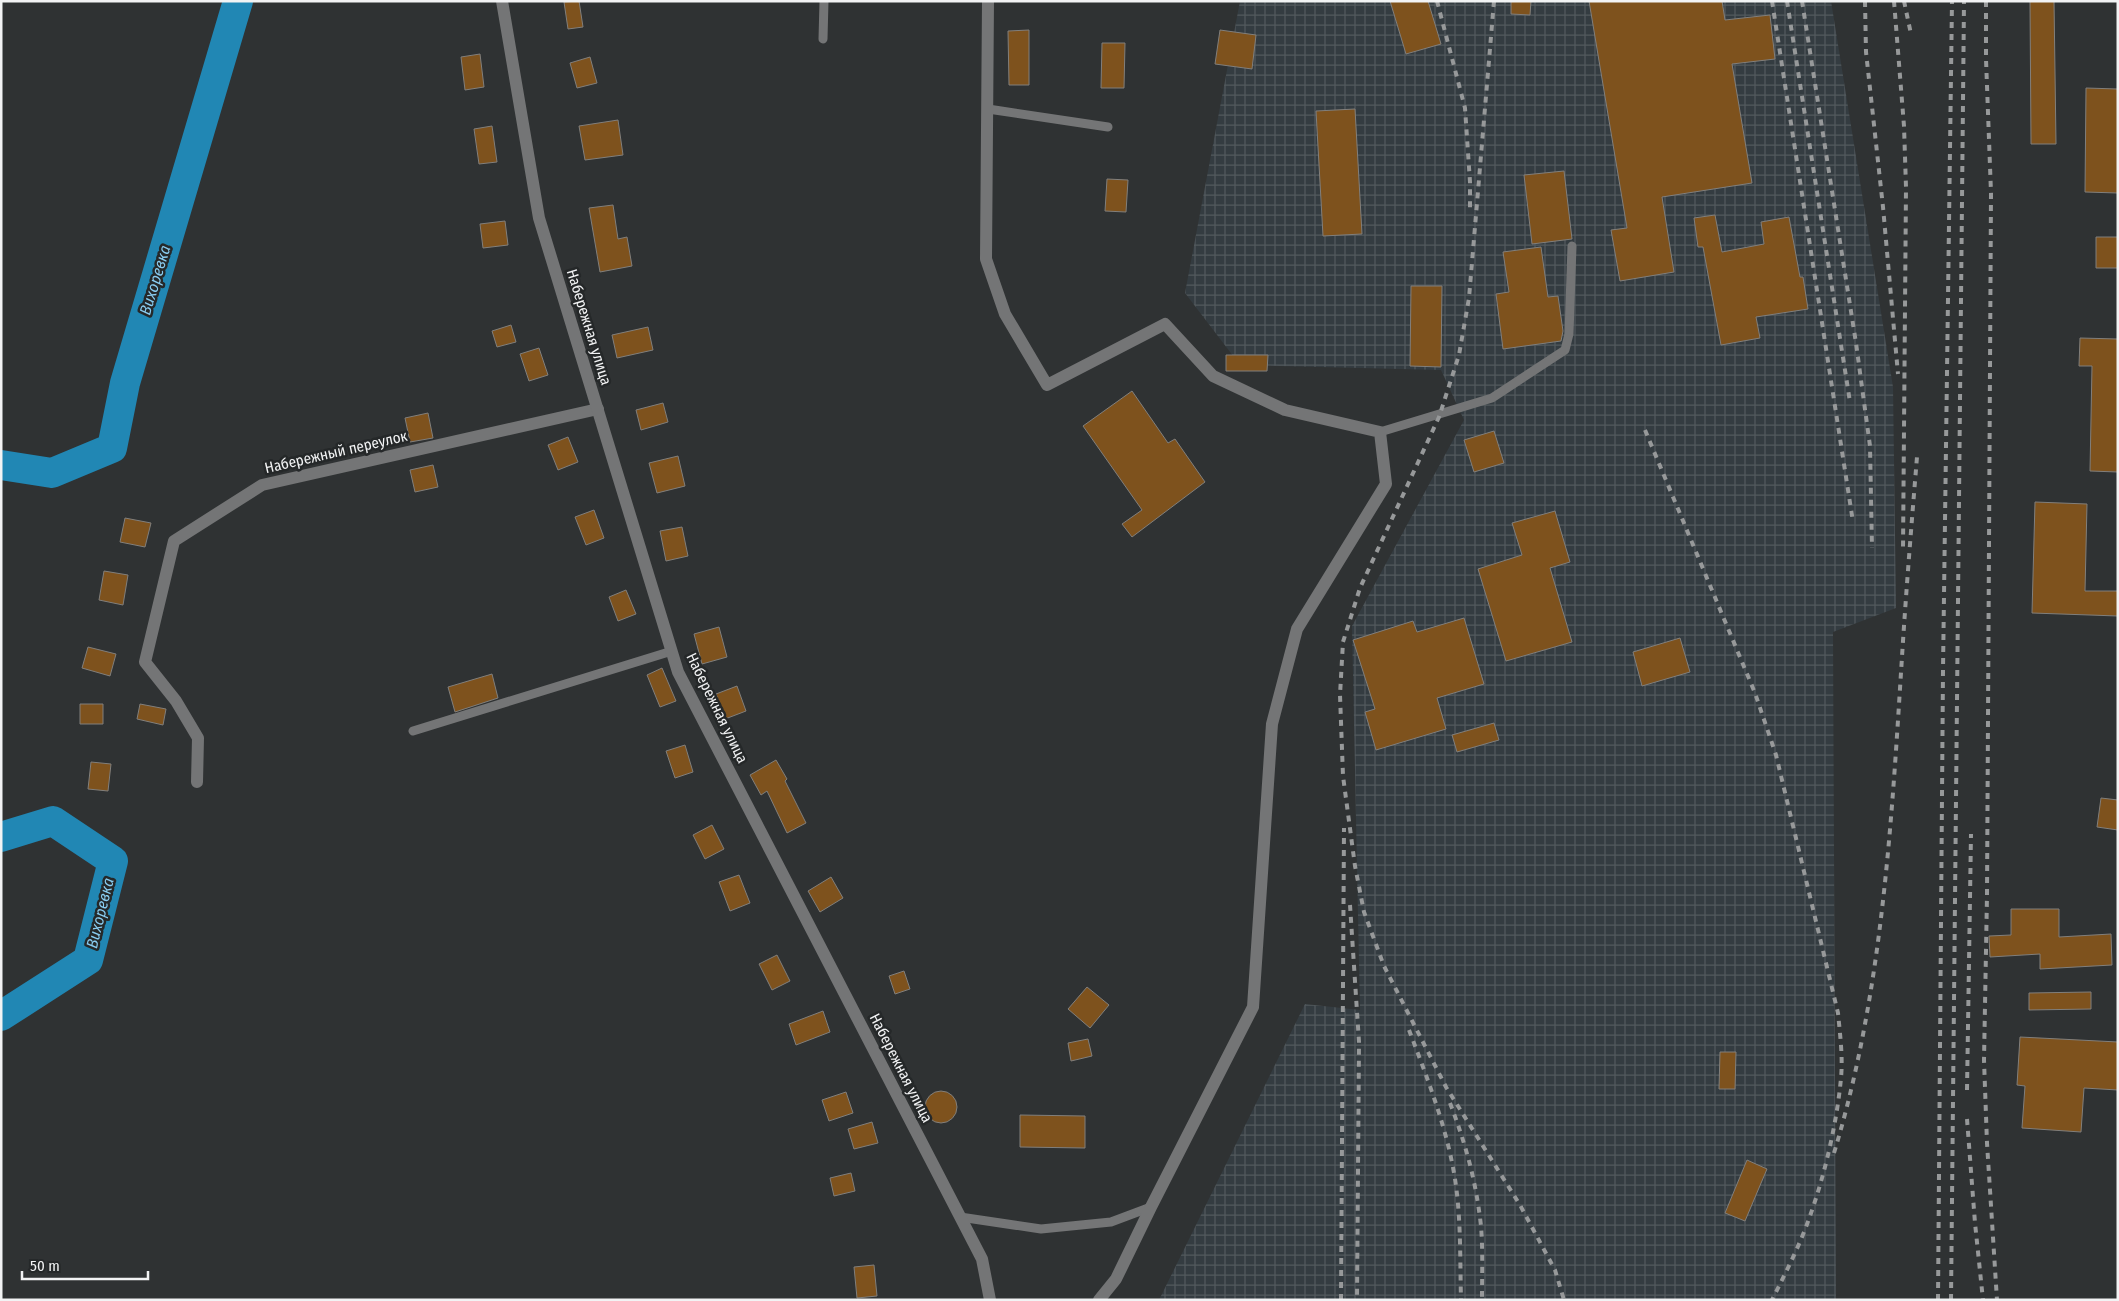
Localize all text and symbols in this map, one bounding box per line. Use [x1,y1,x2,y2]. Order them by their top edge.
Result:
water label: Вихоревка [135,243,175,317]
street label: Набережная улица [563,267,615,387]
street label: Набережный переулок [263,427,409,477]
street label: Набережная улица [683,650,751,766]
water label: Вихоревка [82,876,118,950]
street label: Набережная улица [866,1010,936,1126]
scale bar [22,1248,149,1280]
text: 50 m [30,1257,60,1275]

